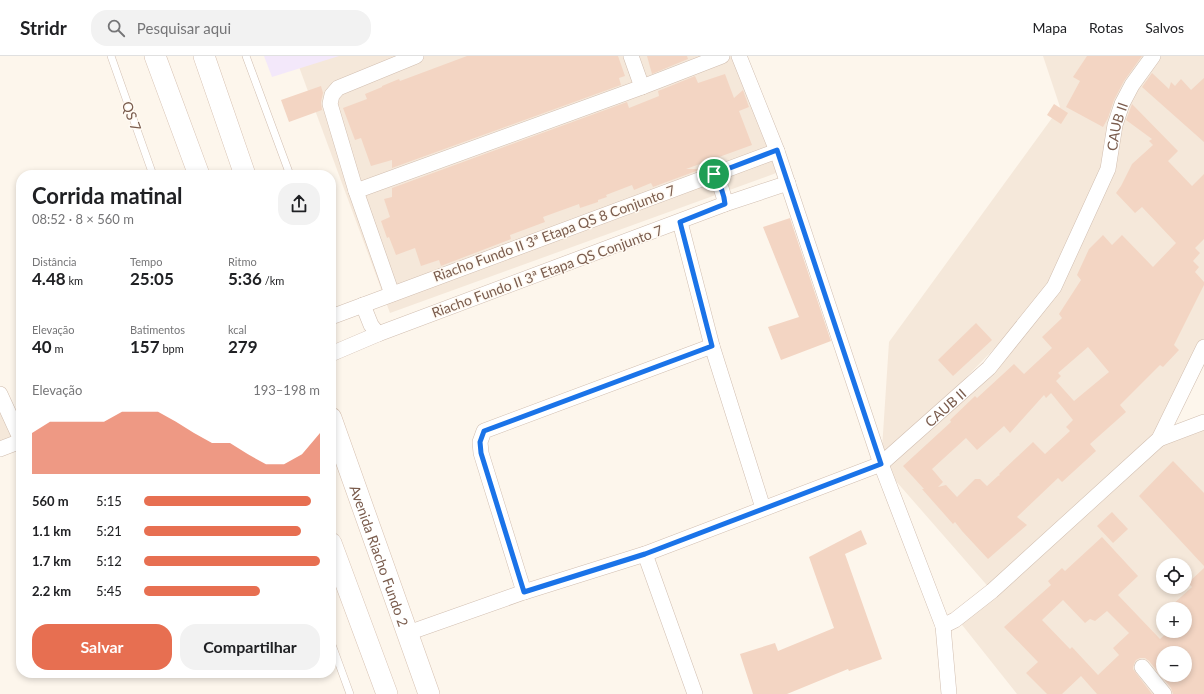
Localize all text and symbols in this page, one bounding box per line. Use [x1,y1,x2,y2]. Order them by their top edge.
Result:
search box [91,10,371,46]
text: Stridr [20,16,67,39]
icon: search [105,17,127,39]
text: Pesquisar aqui [137,19,231,37]
text: Mapa [1032,19,1067,36]
text: Rotas [1089,19,1123,36]
text: Salvos [1145,19,1184,36]
street label: QS 7 [119,99,145,133]
street label: CAUB II [1103,100,1131,152]
pin [697,157,731,191]
icon: arrive [703,163,725,185]
street label: Riacho Fundo II 3ª Etapa QS 8 Conjunto 7 [431,181,677,285]
text: Corrida matinal [32,182,183,209]
button: share [278,183,320,225]
text: 08:52 · 8 × 560 m [32,211,134,227]
street label: Riacho Fundo II 3ª Etapa QS Conjunto 7 [429,221,665,321]
text: Distância [32,255,77,268]
text: Tempo [130,255,162,268]
text: Ritmo [228,255,257,268]
text: 4.48 [32,268,66,289]
text: 25:05 [130,268,174,289]
text: 5:36 [228,268,262,289]
text: km [66,274,83,287]
text: /km [262,274,284,287]
text: Elevação [32,323,75,336]
text: Batimentos [130,323,185,336]
text: kcal [228,323,247,336]
text: 40 [32,336,52,357]
text: 157 [130,336,160,357]
text: 279 [228,336,258,357]
text: m [52,342,64,355]
text: bpm [160,342,184,355]
text: Elevação [32,382,82,398]
text: 193–198 m [253,382,320,398]
street label: CAUB II [921,384,969,430]
street label: Avenida Riacho Fundo 2 [347,483,413,628]
text: 560 m [32,493,69,509]
text: 5:15 [96,493,122,509]
text: 1.1 km [32,523,71,539]
text: 5:21 [96,523,122,539]
text: 1.7 km [32,553,71,569]
text: 5:12 [96,553,122,569]
map controls [1156,558,1192,682]
button: locate [1156,558,1192,594]
text: 2.2 km [32,583,71,599]
text: 5:45 [96,583,122,599]
button: + [1156,602,1192,638]
button: Salvar [32,624,172,670]
button: Compartilhar [180,624,320,670]
button: − [1156,646,1192,682]

